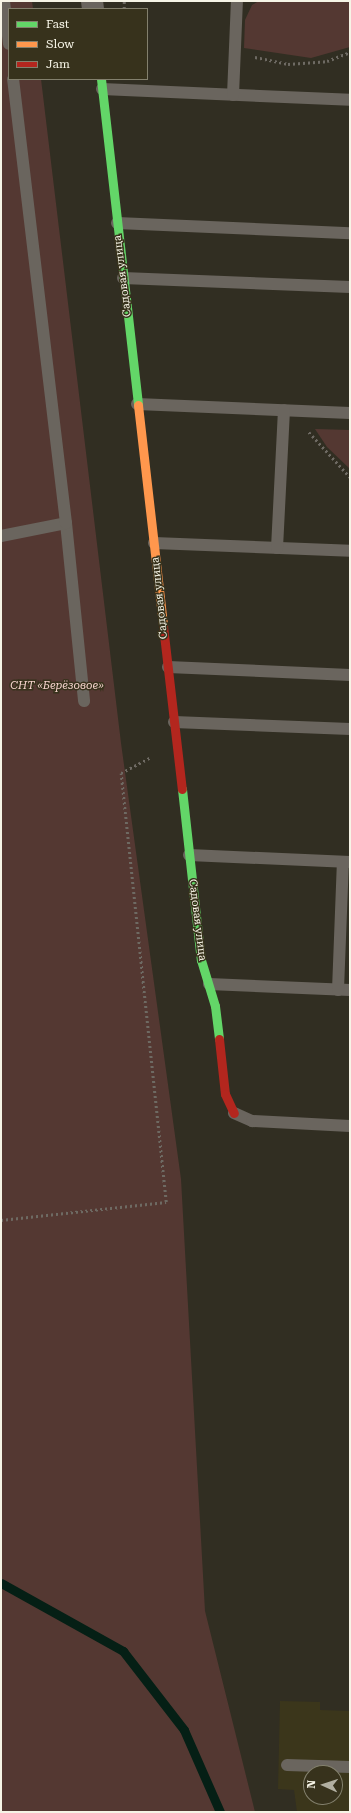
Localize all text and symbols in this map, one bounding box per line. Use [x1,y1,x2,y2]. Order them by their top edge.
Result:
legend [8,8,148,80]
text: Fast [46,17,69,31]
text: Slow [46,37,74,51]
text: Jam [46,57,70,71]
street label: Садовая улица [111,234,135,318]
street label: Садовая улица [149,556,171,640]
park label: СНТ «Берёзовое» [10,679,104,693]
street label: Садовая улица [185,878,209,962]
north arrow [303,1765,343,1805]
text: N [305,1780,318,1789]

